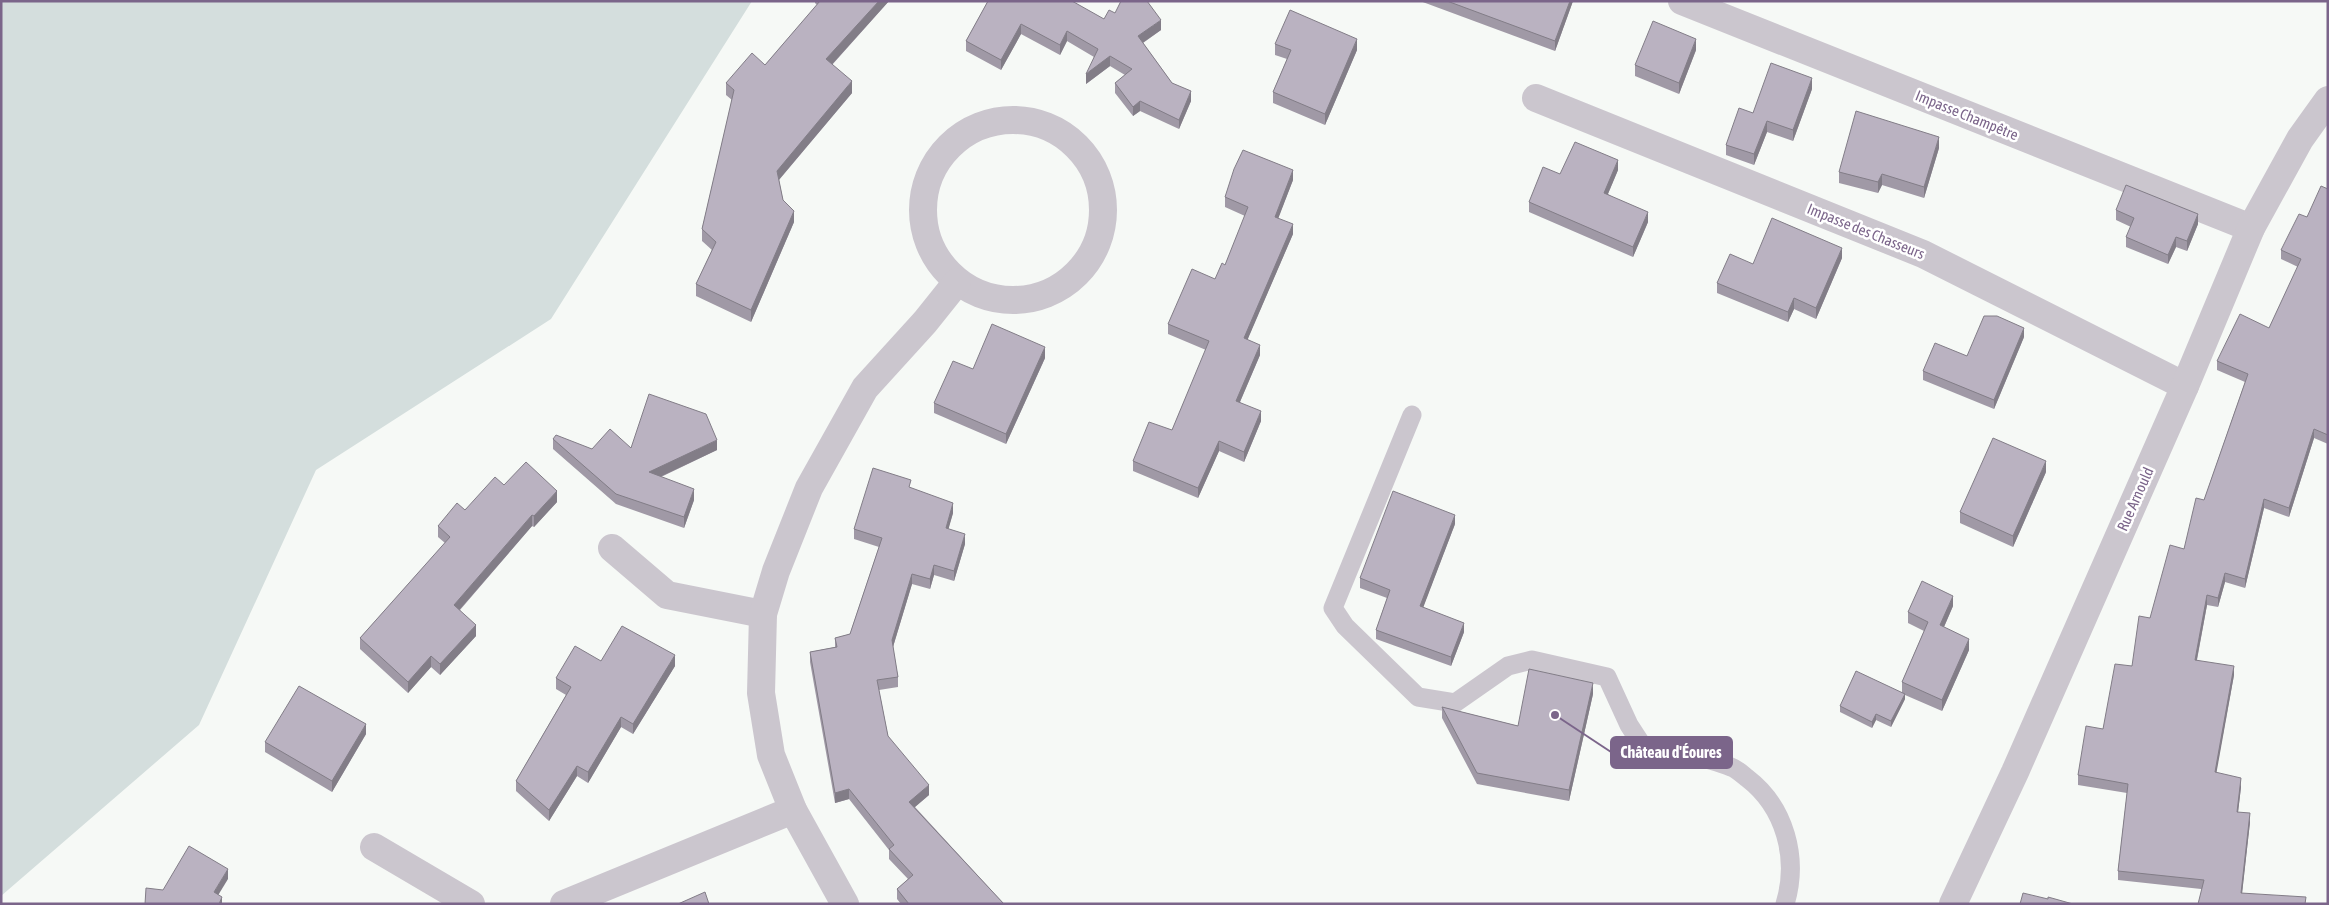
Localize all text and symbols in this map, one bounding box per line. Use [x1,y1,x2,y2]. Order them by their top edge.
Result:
street label: Impasse Champêtre [1913,87,2021,143]
street label: Impasse des Chasseurs [1805,200,1927,262]
street label: Rue Arnould [2113,465,2157,533]
callout: Château d'Éoures [1611,737,1732,768]
text: Château d'Éoures [1620,743,1722,761]

